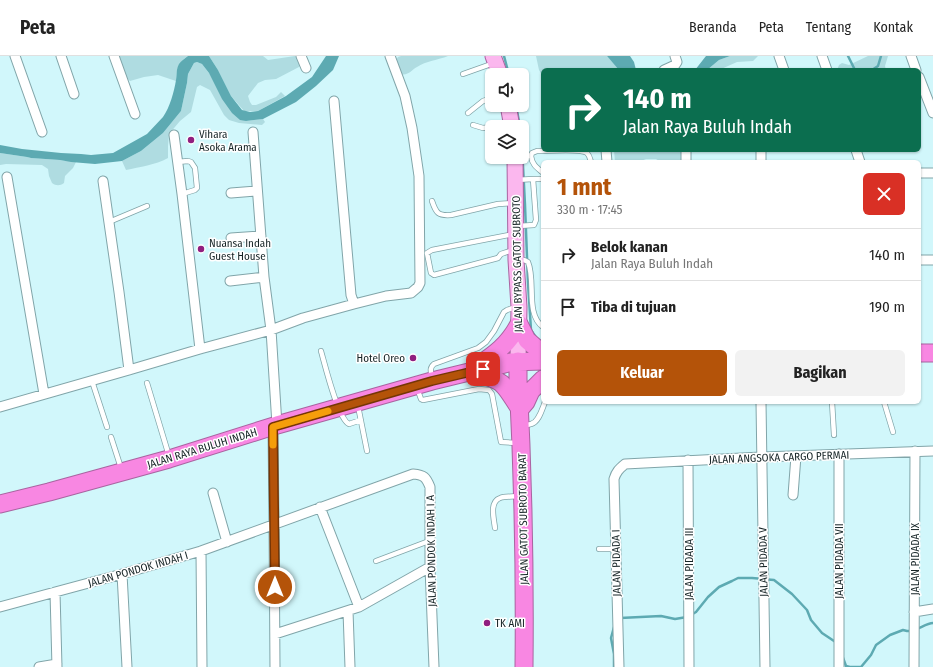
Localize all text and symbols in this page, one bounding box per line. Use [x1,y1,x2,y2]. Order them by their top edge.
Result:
text: Peta [20,16,55,39]
text: Beranda [689,19,737,36]
text: Peta [759,19,784,36]
text: Tentang [806,19,851,36]
text: Kontak [873,19,913,36]
map controls [485,68,529,164]
button: sound [485,68,529,112]
text: 140 m [623,82,692,115]
icon: right [557,84,609,136]
text: Jalan Raya Buluh Indah [623,116,792,138]
button: layers [485,120,529,164]
place label: Vihara Asoka Arama [199,128,257,154]
marker: Vihara Asoka Arama [186,135,196,145]
text: 1 mnt [557,173,611,201]
button: close [863,173,905,215]
street label: JALAN BYPASS GATOT SUBROTO [510,195,525,332]
text: 330 m · 17:45 [557,202,623,217]
place label: Nuansa Indah Guest House [209,237,271,263]
text: Belok kanan [591,238,668,256]
marker: Nuansa Indah Guest House [196,244,206,254]
icon: right [557,244,579,266]
text: 140 m [869,246,905,264]
text: Jalan Raya Buluh Indah [591,256,713,271]
icon: arrive [557,296,579,318]
text: Tiba di tujuan [591,298,676,316]
text: 190 m [869,298,905,316]
button: Keluar [557,350,727,396]
button: Bagikan [735,350,905,396]
place label: Hotel Oreo [357,352,405,365]
pin [466,352,500,386]
marker: Hotel Oreo [408,353,418,363]
icon: arrive [472,358,494,380]
street label: JALAN RAYA BULUH INDAH [146,426,259,471]
street label: JALAN ANGSOKA CARGO PERMAI [709,449,849,466]
street label: JALAN GATOT SUBROTO BARAT [516,452,531,585]
street label: JALAN PONDOK INDAH I A [424,495,439,607]
street label: JALAN PIDADA IX [909,522,922,595]
street label: JALAN PIDADA VII [833,523,846,599]
street label: JALAN PIDADA V [756,527,771,597]
street label: JALAN PIDADA III [683,528,696,600]
street label: JALAN PIDADA I [609,529,624,597]
street label: JALAN PONDOK INDAH I [87,549,190,590]
position arrow [254,566,296,608]
place label: TK AMI [495,617,525,630]
marker: TK AMI [482,618,492,628]

